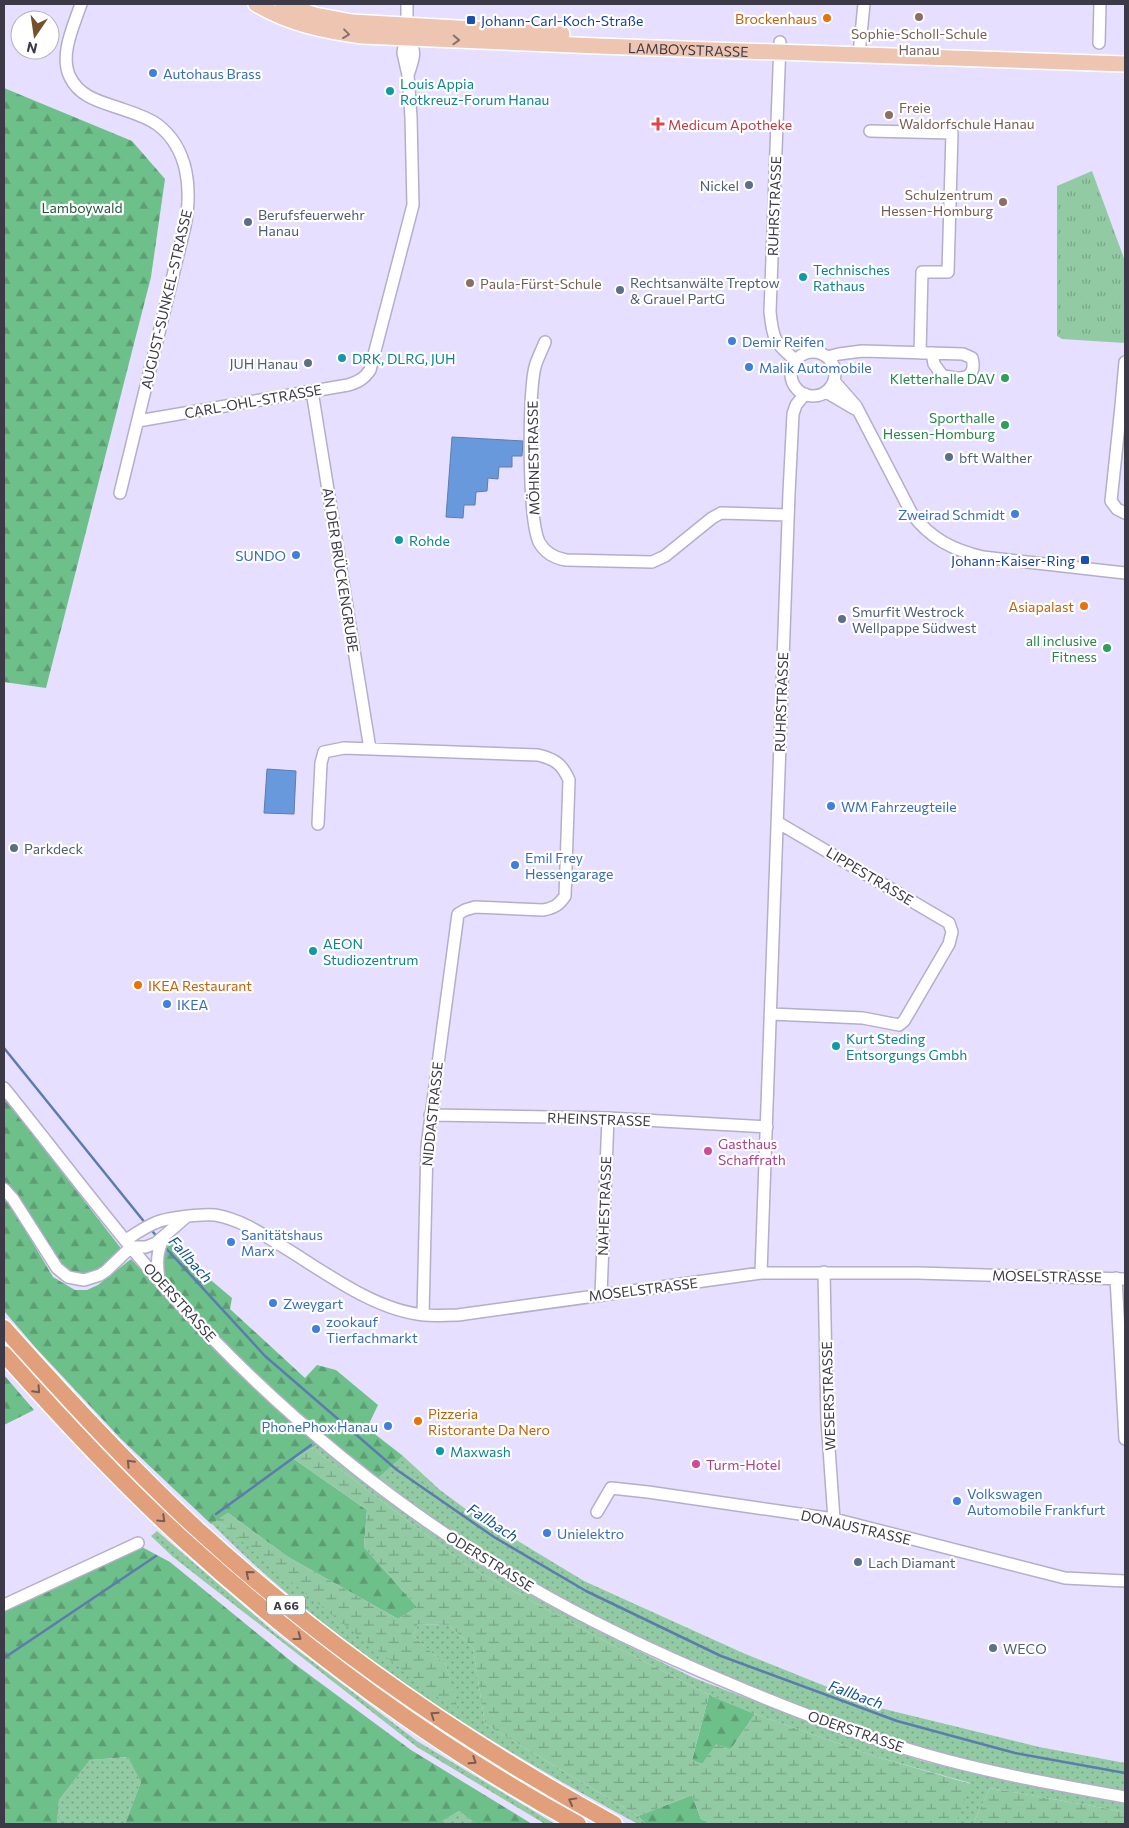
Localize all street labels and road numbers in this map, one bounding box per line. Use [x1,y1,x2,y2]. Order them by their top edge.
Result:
street label: LAMBOYSTRASSE [628,39,749,60]
street label: RUHRSTRASSE [764,156,784,256]
street label: AUGUST-SUNKEL-STRASSE [137,208,195,390]
street label: CARL-OHL-STRASSE [183,381,323,421]
street label: MÖHNESTRASSE [524,401,542,515]
street label: AN DER BRÜCKENGRUBE [320,486,362,654]
street label: RUHRSTRASSE [771,652,791,752]
street label: LIPPESTRASSE [823,843,917,909]
street label: NIDDASTRASSE [418,1061,446,1167]
street label: RHEINSTRASSE [547,1109,651,1129]
street label: NAHESTRASSE [594,1156,614,1256]
street label: ODERSTRASSE [140,1259,220,1345]
street label: MOSELSTRASSE [992,1267,1102,1285]
street label: MOSELSTRASSE [587,1274,699,1304]
street label: WESERSTRASSE [818,1341,838,1451]
street label: DONAUSTRASSE [799,1506,913,1548]
street label: ODERSTRASSE [443,1527,537,1595]
road number: A 66 [267,1596,305,1614]
street label: ODERSTRASSE [806,1707,906,1755]

